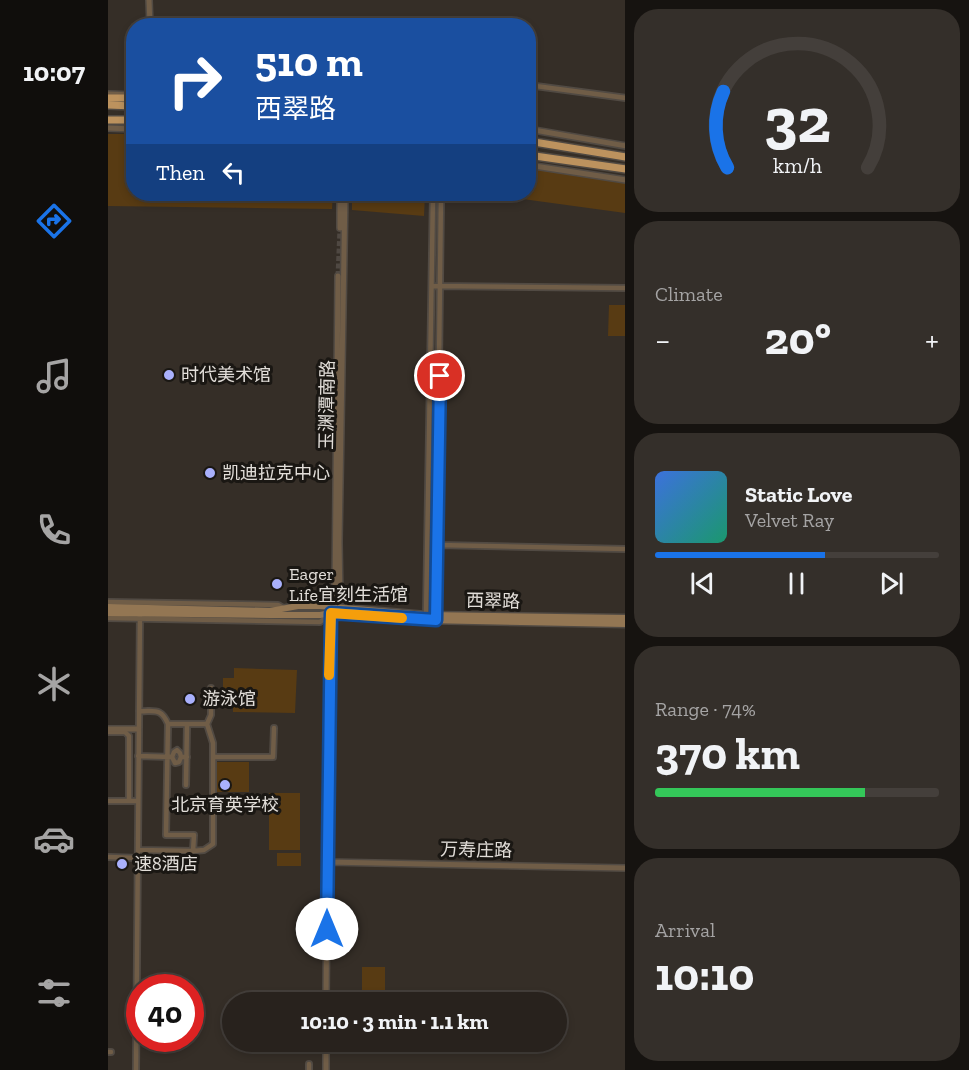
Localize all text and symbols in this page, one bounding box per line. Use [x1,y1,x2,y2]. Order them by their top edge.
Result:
text: 510 m [255,36,363,87]
icon: right [156,42,234,120]
text: 10:07 [23,56,85,88]
text: 32 [764,83,830,158]
text: 西翠路 [255,93,336,125]
text: km/h [773,153,821,178]
icon: left [217,156,250,189]
text: Then [156,159,205,186]
icon: directions [33,200,75,242]
text: Climate [655,282,723,306]
text: 20° [765,312,831,366]
text: − [655,320,670,359]
text: + [925,320,939,359]
pin [414,350,465,401]
icon: music [33,355,75,397]
icon: arrive [423,359,456,392]
street label: 玉渊潭南路 [315,360,339,450]
place label: 时代美术馆 [181,364,271,386]
marker: 时代美术馆 [162,368,176,382]
place label: 凯迪拉克中心 [222,462,330,484]
marker: 凯迪拉克中心 [203,466,217,480]
text: Static Love [745,481,852,508]
text: Velvet Ray [745,508,834,532]
icon: phone [33,509,75,551]
place label: Eager Life宜刻生活馆 [289,563,408,606]
icon: previous [686,567,719,600]
icon: pause [780,567,813,600]
icon: next [875,567,908,600]
marker: Eager Life宜刻生活馆 [270,577,284,591]
street label: 西翠路 [466,590,520,612]
icon: climate [33,663,75,705]
place label: 游泳馆 [202,688,256,710]
marker: 游泳馆 [183,692,197,706]
text: Range · 74% [655,697,756,721]
text: 370 km [655,727,800,781]
marker: 北京育英学校 [218,778,232,792]
place label: 北京育英学校 [171,794,279,816]
icon: car [33,818,75,860]
street label: 万寿庄路 [440,838,512,862]
place label: 速8酒店 [134,853,198,875]
marker: 速8酒店 [115,857,129,871]
position arrow [295,897,359,961]
text: Arrival [655,918,715,942]
text: 10:10 [655,948,754,1002]
icon: filters [33,972,75,1014]
speed limit sign: 40 [126,974,204,1052]
text: 10:10 · 3 min · 1.1 km [300,1008,489,1035]

